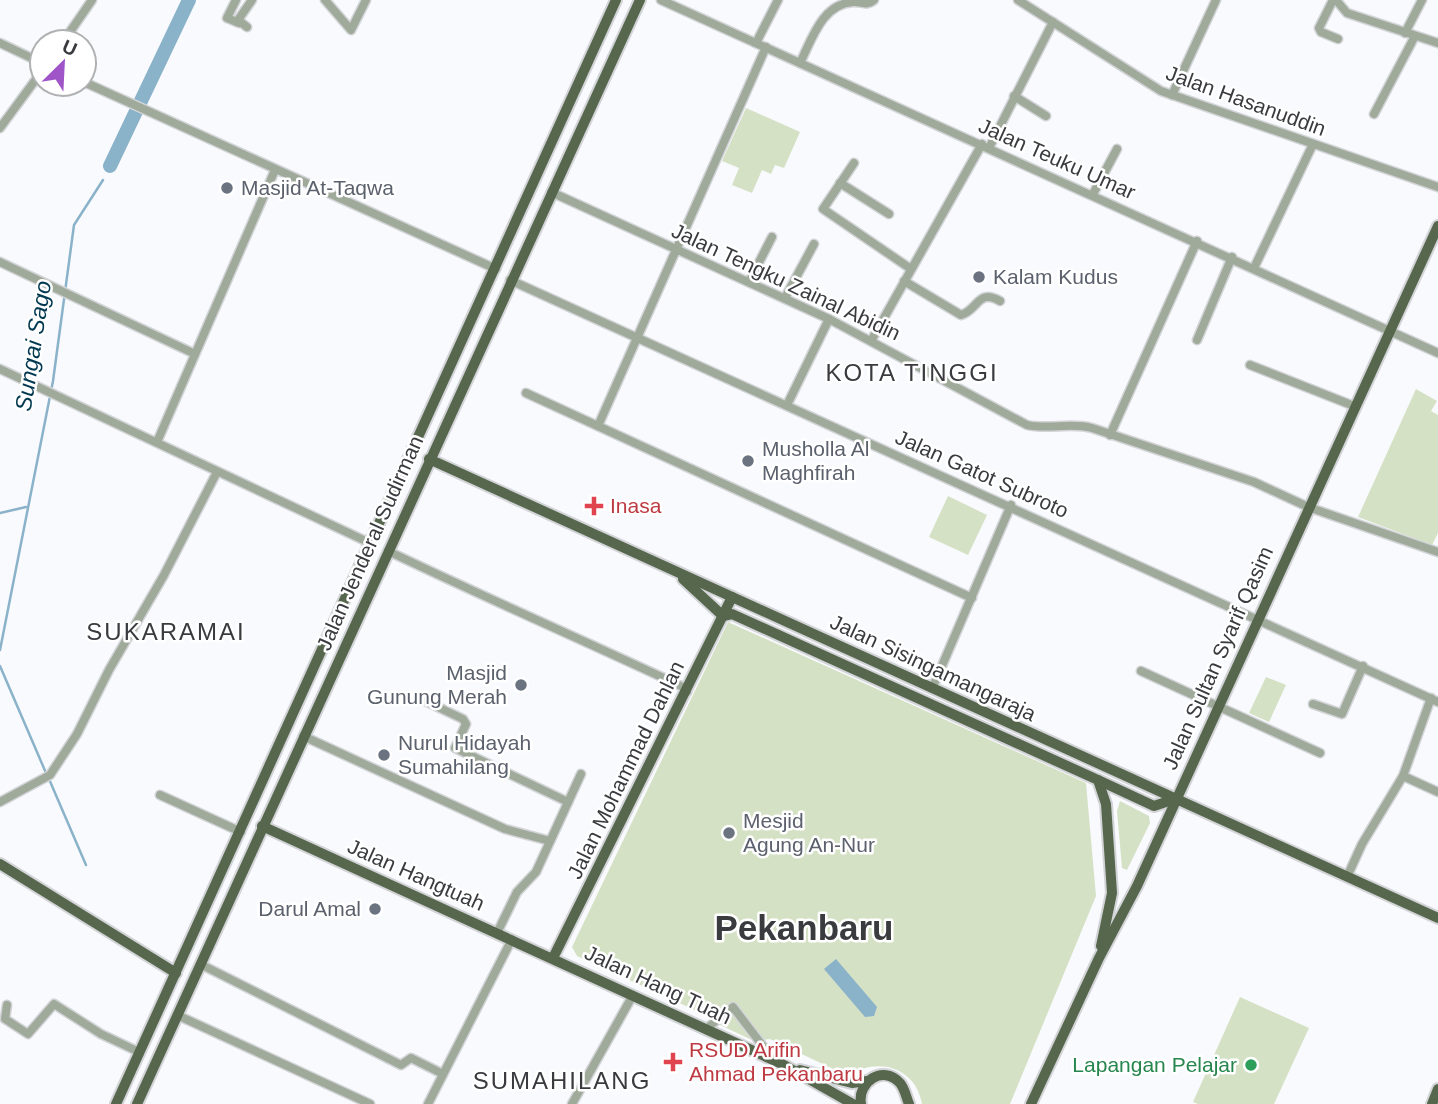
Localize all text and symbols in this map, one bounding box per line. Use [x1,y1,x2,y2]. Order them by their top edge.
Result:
north arrow [28,28,98,98]
text: U [59,36,80,60]
street label: Jalan Hasanuddin [1163,61,1329,140]
street label: Jalan Teuku Umar [975,114,1139,203]
place label: Masjid At-Taqwa [241,176,394,199]
marker: Masjid At-Taqwa [219,180,235,196]
street label: Jalan Tengku Zainal Abidin [668,218,904,345]
place label: Kalam Kudus [993,265,1118,288]
marker: Kalam Kudus [971,269,987,285]
water label: Sungai Sago [10,279,56,413]
district label: KOTA TINGGI [825,359,999,386]
street label: Jalan Gatot Subroto [892,425,1072,522]
street label: Jalan Jenderal Sudirman [312,432,427,654]
place label: Musholla Al Maghfirah [762,437,869,484]
marker: Musholla Al Maghfirah [740,453,756,469]
place label: Inasa [610,494,662,517]
marker: Inasa [584,496,604,516]
street label: Jalan Sultan Syarif Qasim [1158,543,1277,773]
street label: Jalan Sisingamangaraja [827,610,1040,725]
district label: SUKARAMAI [86,618,246,645]
street label: Jalan Mohammad Dahlan [563,657,688,882]
place label: Masjid Gunung Merah [367,661,507,708]
marker: Masjid Gunung Merah [513,677,529,693]
place label: Nurul Hidayah Sumahilang [398,731,531,778]
marker: Nurul Hidayah Sumahilang [376,747,392,763]
place label: Mesjid Agung An-Nur [743,809,875,856]
marker: Mesjid Agung An-Nur [721,825,737,841]
street label: Jalan Hangtuah [344,834,488,915]
place label: Darul Amal [258,897,361,920]
marker: Darul Amal [367,901,383,917]
district label: Pekanbaru [715,908,893,947]
street label: Jalan Hang Tuah [581,941,735,1029]
place label: RSUD Arifin Ahmad Pekanbaru [689,1038,863,1085]
marker: RSUD Arifin Ahmad Pekanbaru [663,1052,683,1072]
place label: Lapangan Pelajar [1072,1053,1237,1076]
marker: Lapangan Pelajar [1243,1057,1259,1073]
district label: SUMAHILANG [473,1067,651,1094]

